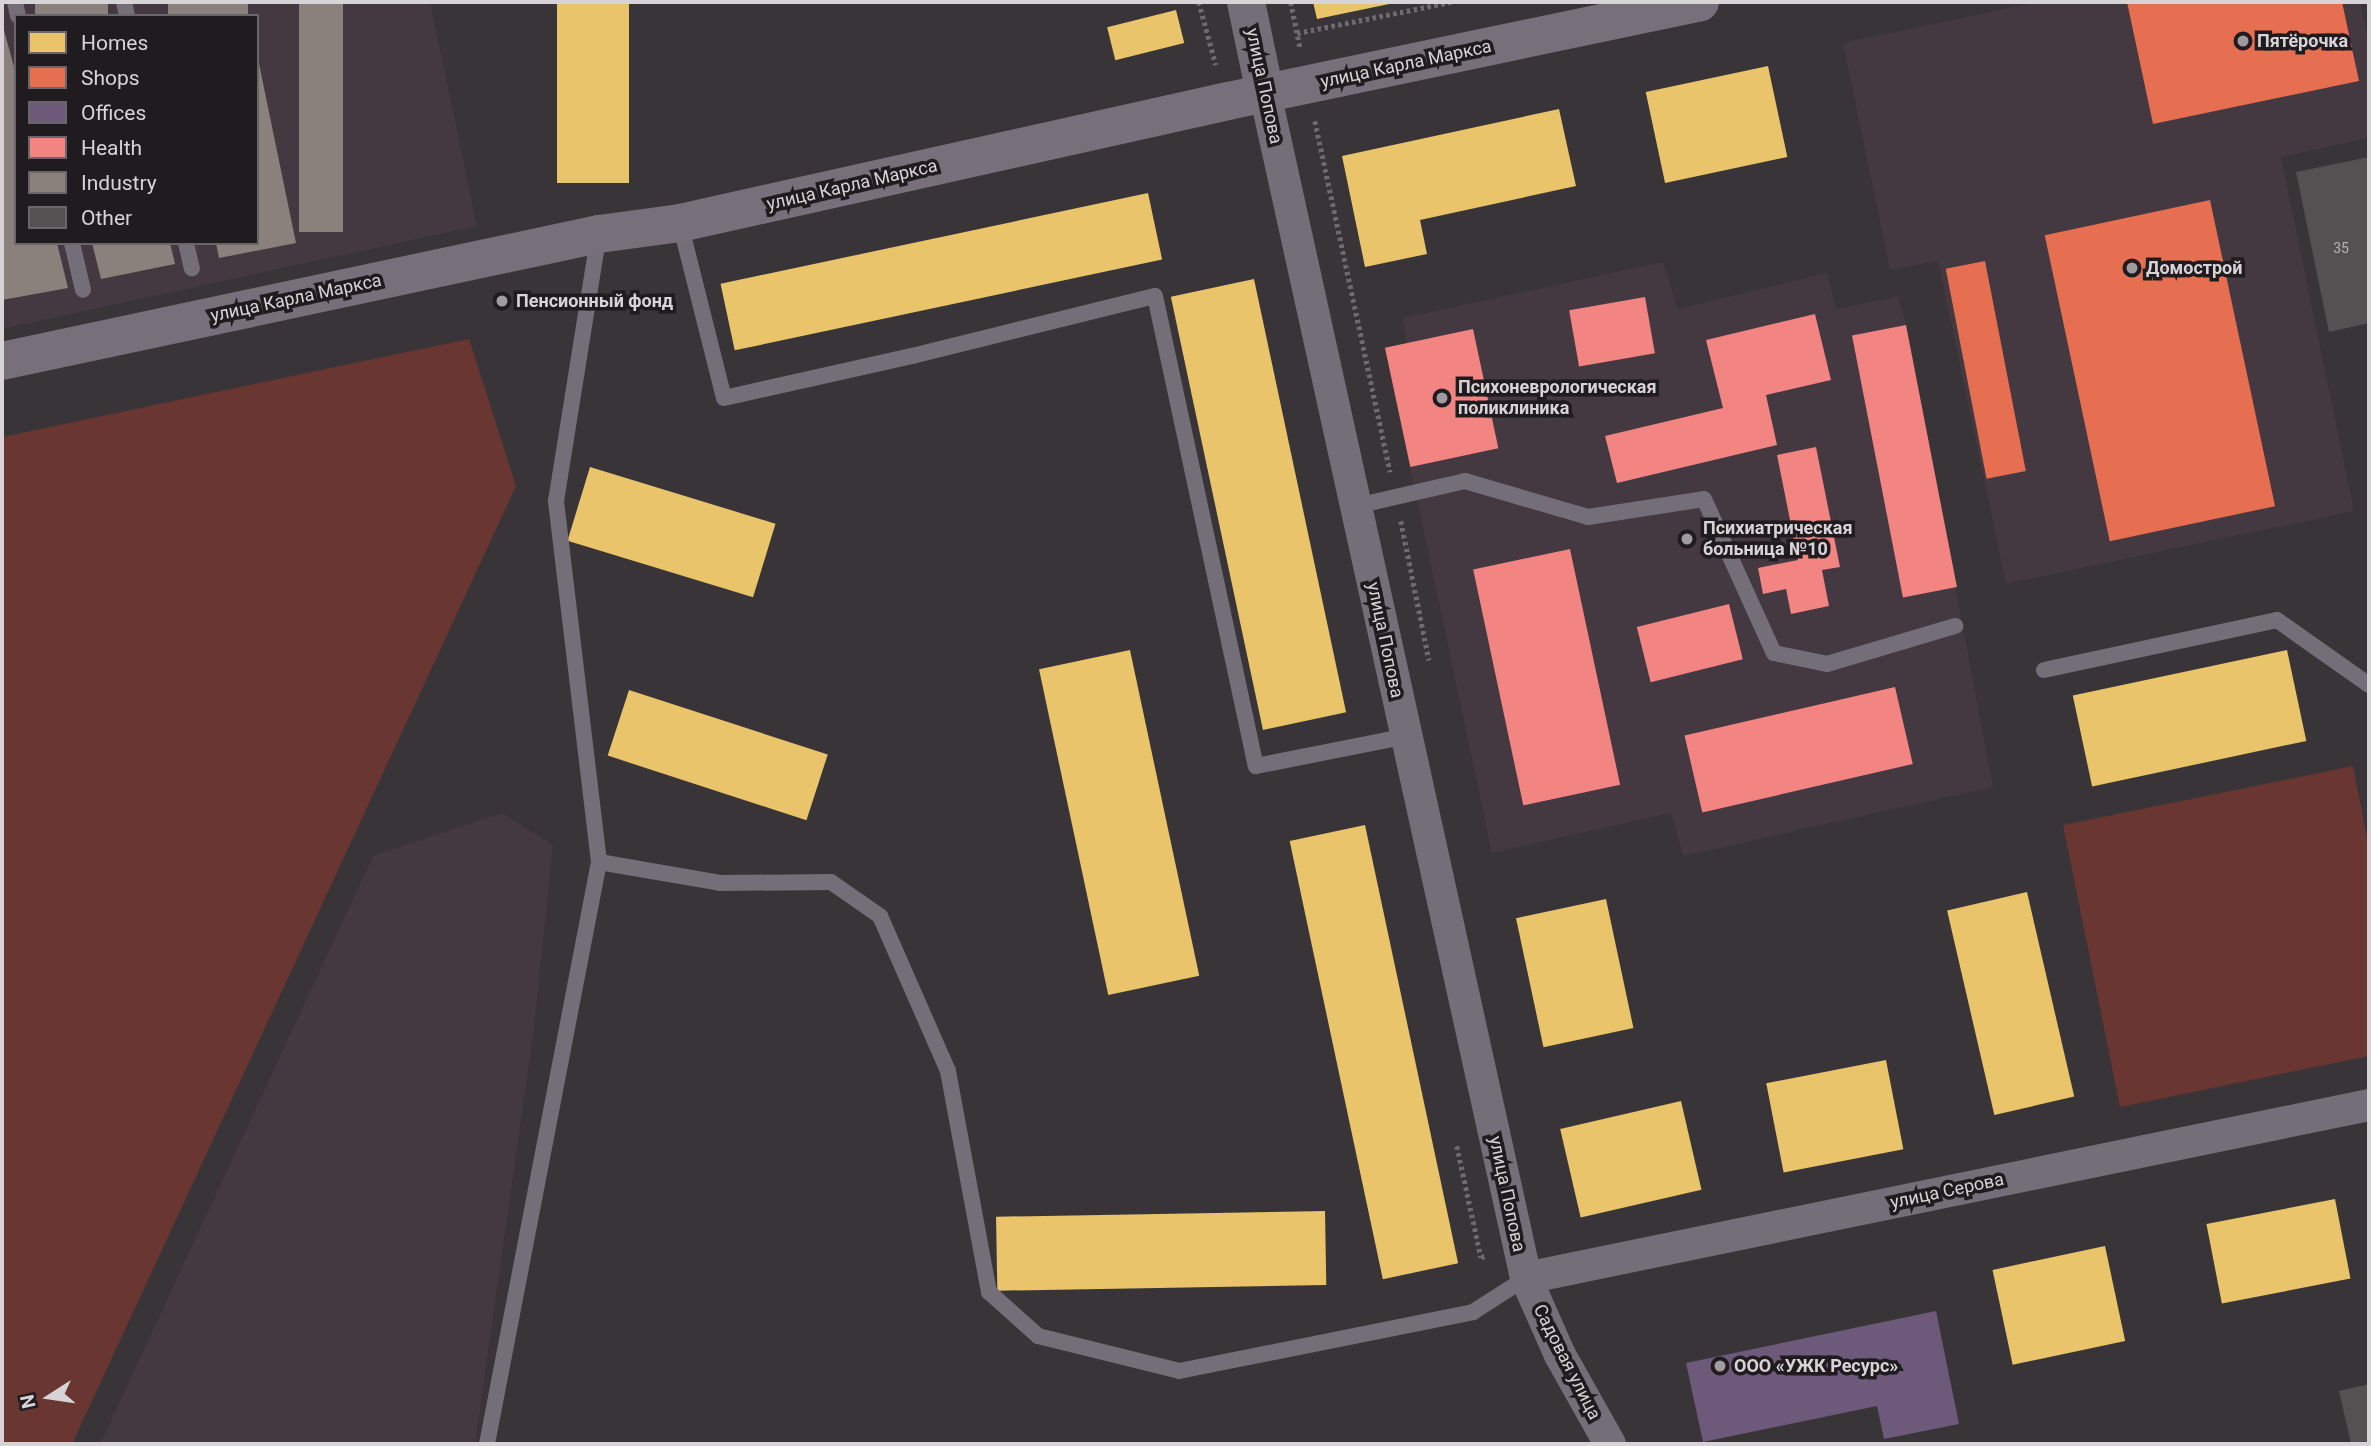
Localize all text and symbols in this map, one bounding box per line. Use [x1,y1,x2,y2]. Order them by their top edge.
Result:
legend [14,14,259,245]
street label: улица Попова [1241,26,1287,146]
place label: Пятёрочка [2257,30,2348,52]
text: Homes [81,31,148,55]
marker: Пятёрочка [2235,33,2251,49]
street label: улица Карла Маркса [1319,35,1493,93]
text: Shops [81,66,140,90]
text: Offices [81,101,146,125]
text: Health [81,136,142,160]
street label: улица Карла Маркса [765,155,939,215]
text: Industry [81,171,157,195]
text: Other [81,206,132,230]
house number: 35 [2333,240,2349,256]
place label: Домострой [2146,257,2242,279]
marker: Домострой [2124,260,2140,276]
street label: улица Карла Маркса [209,269,383,327]
place label: Пенсионный фонд [516,290,673,312]
marker: Пенсионный фонд [494,293,510,309]
place label: Психоневрологическая поликлиника [1458,377,1657,420]
marker: Психоневрологическая поликлиника [1432,388,1452,408]
place label: Психиатрическая больница №10 [1703,518,1853,560]
marker: Психиатрическая больница №10 [1677,529,1697,549]
street label: улица Попова [1362,580,1408,700]
street label: улица Попова [1484,1134,1530,1254]
street label: улица Серова [1888,1168,2006,1214]
street label: Садовая улица [1529,1301,1605,1423]
place label: ООО «УЖК Ресурс» [1734,1355,1898,1377]
marker: ООО «УЖК Ресурс» [1712,1358,1728,1374]
north arrow [14,1362,84,1432]
text: N [15,1393,41,1410]

